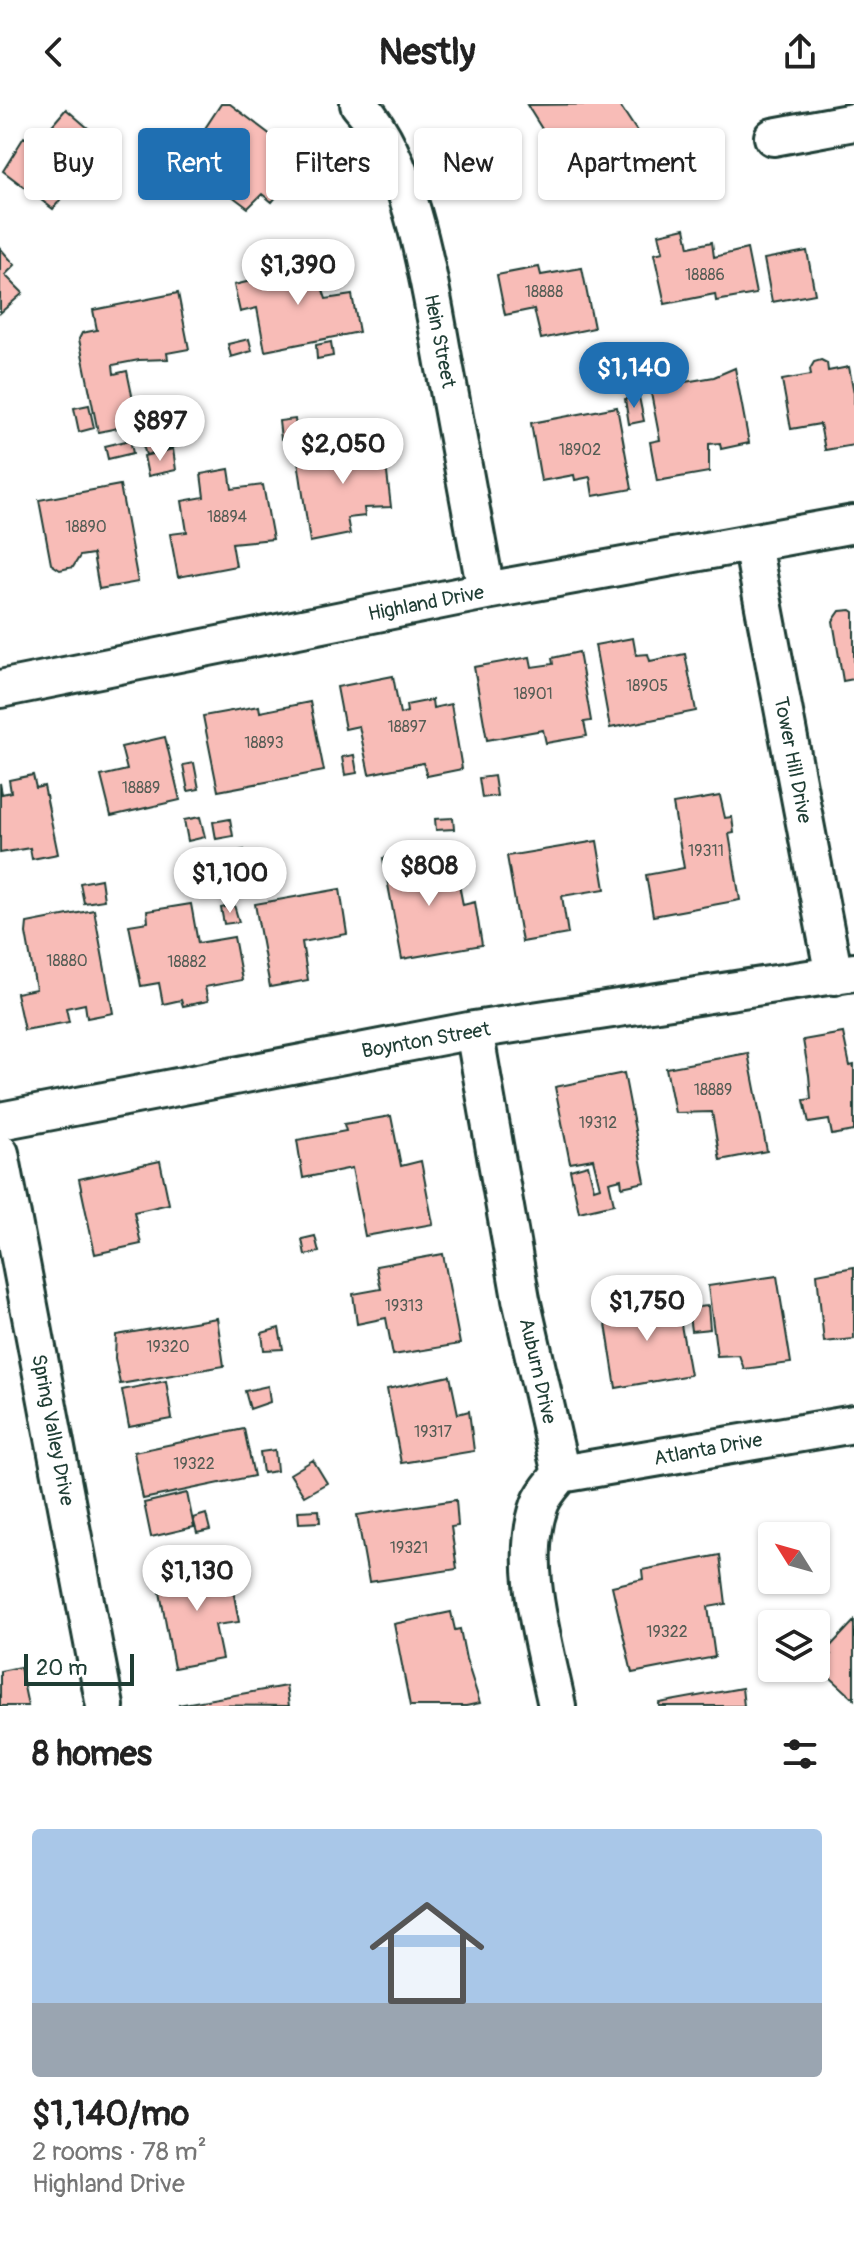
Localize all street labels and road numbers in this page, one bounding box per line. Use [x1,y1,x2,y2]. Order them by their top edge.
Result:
street label: Hein Street [419,292,462,391]
street label: Highland Drive [366,579,486,626]
street label: Tower Hill Drive [768,695,818,826]
street label: Boynton Street [360,1016,493,1064]
street label: Auburn Drive [514,1316,562,1426]
street label: Spring Valley Drive [26,1352,80,1508]
street label: Atlanta Drive [652,1427,764,1471]

